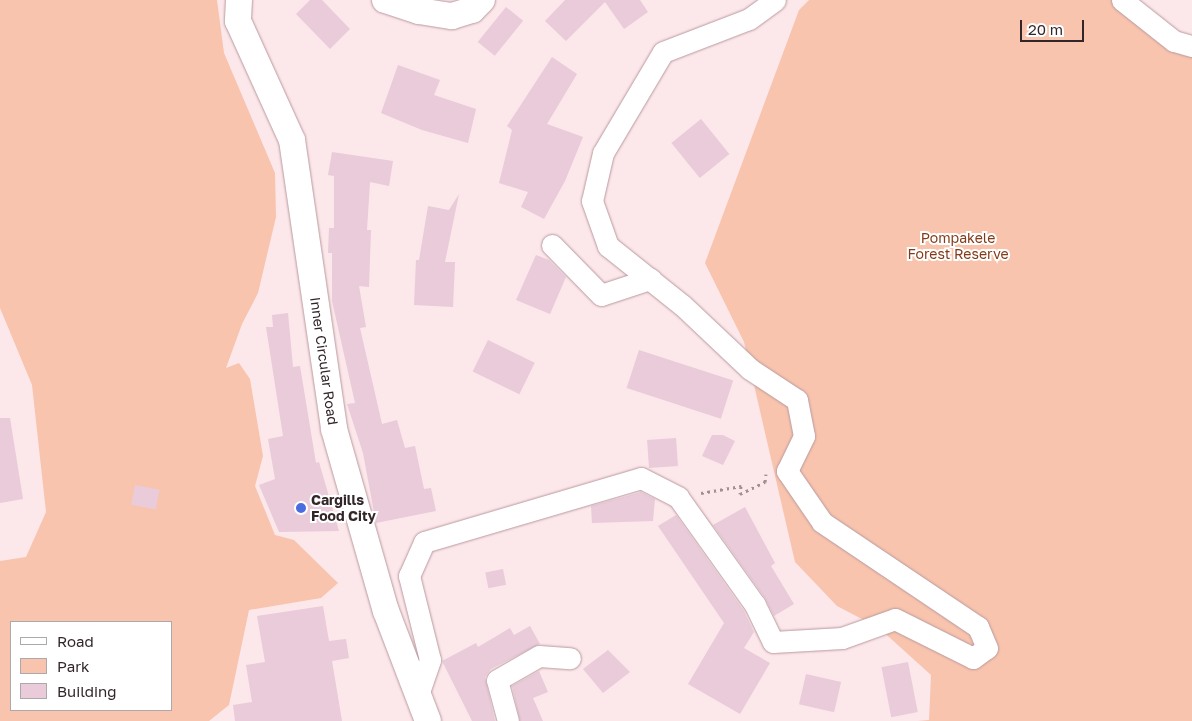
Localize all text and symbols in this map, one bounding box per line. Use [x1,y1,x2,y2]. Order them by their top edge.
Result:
scale bar [1022,10,1086,42]
text: 20 m [1028,20,1063,38]
park label: Pompakele Forest Reserve [907,230,1009,262]
street label: Inner Circular Road [307,296,341,426]
place label: Cargills Food City [311,492,376,524]
marker: Cargills Food City [295,502,307,514]
legend [10,621,172,711]
text: Road [57,632,94,650]
text: Park [57,657,89,675]
text: Building [57,682,117,700]

